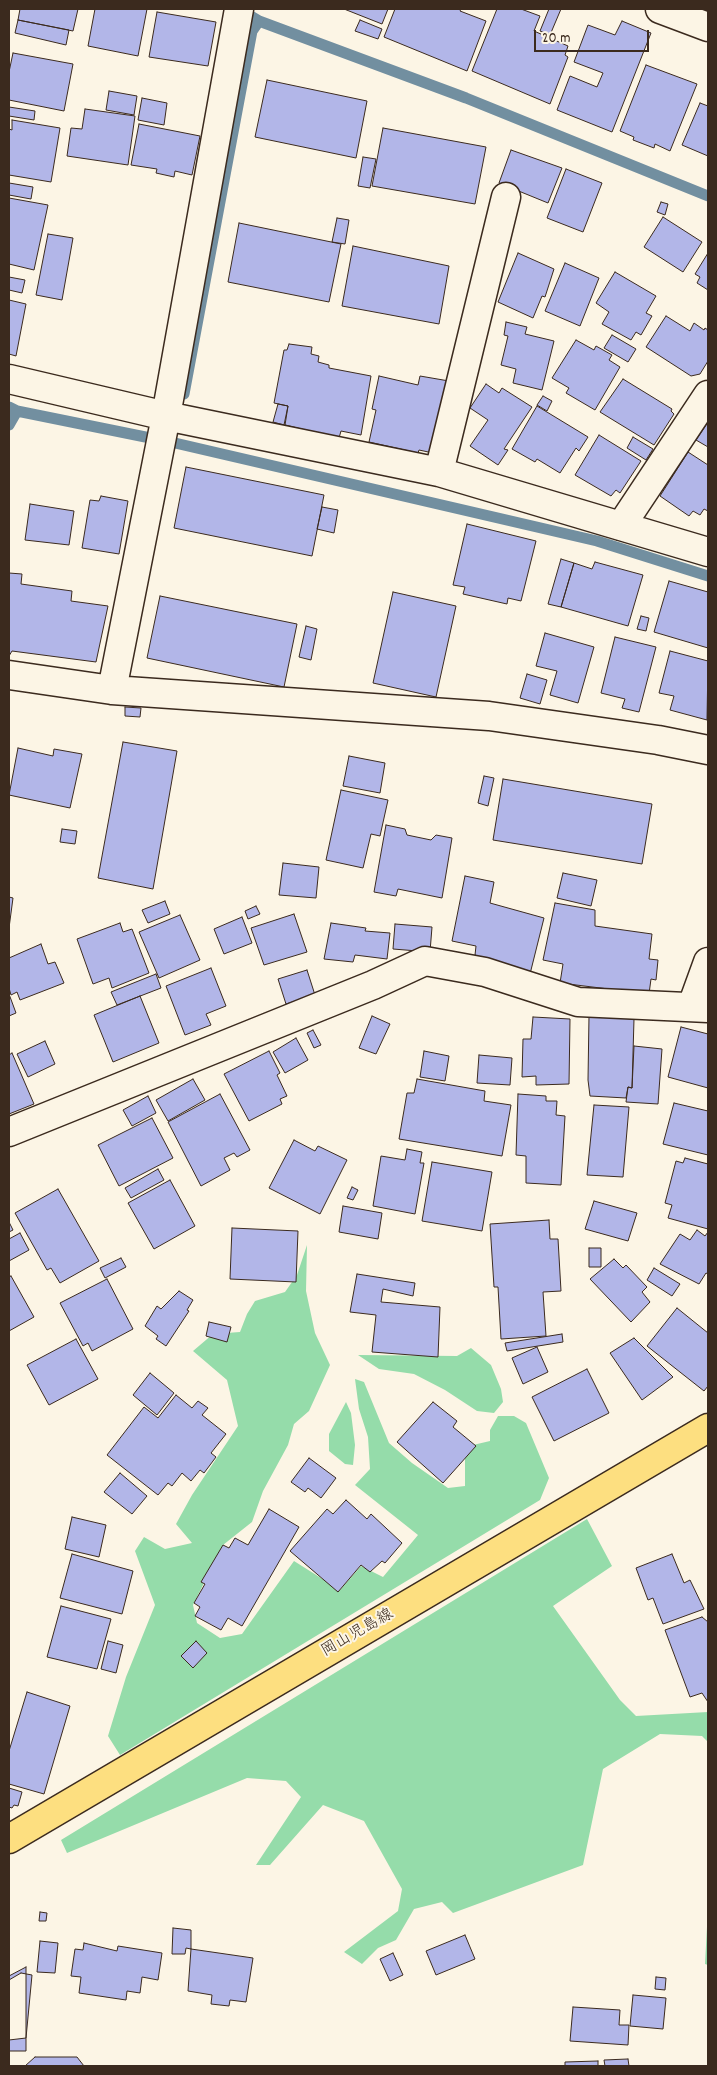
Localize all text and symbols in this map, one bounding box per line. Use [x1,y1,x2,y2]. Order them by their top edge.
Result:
scale bar [537,20,652,52]
text: 20 m [542,28,570,50]
street label: 岡山児島線 [319,1606,397,1662]

